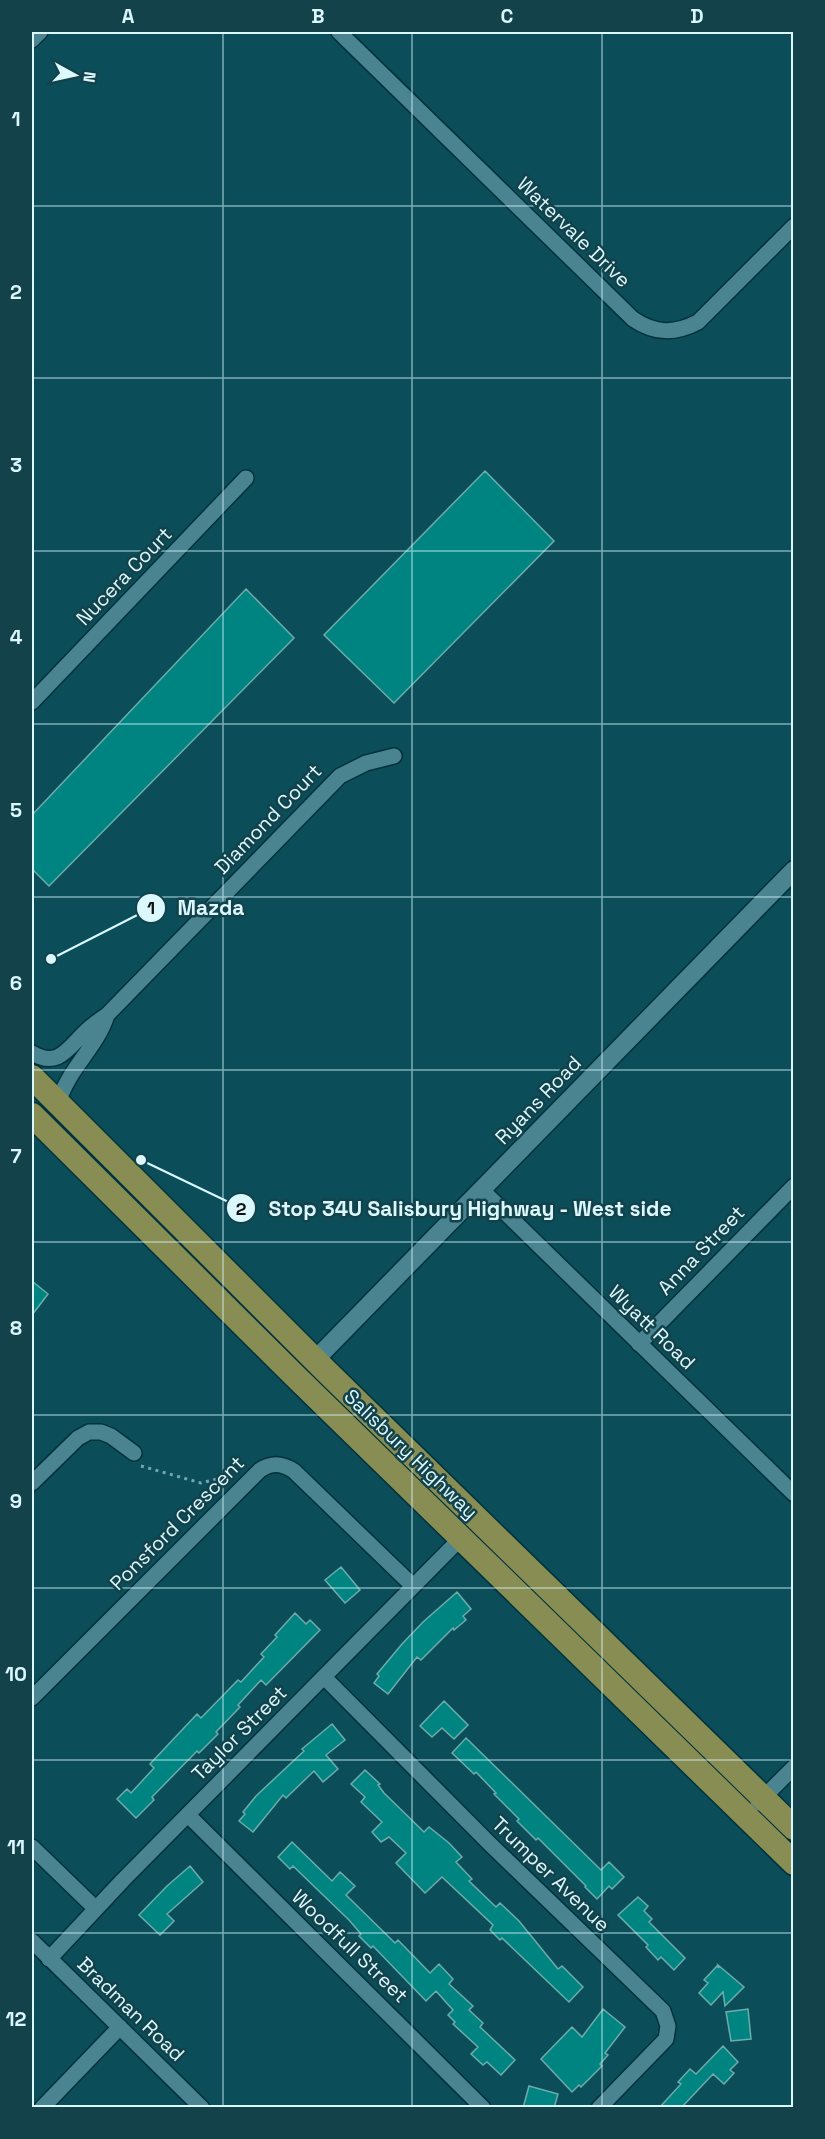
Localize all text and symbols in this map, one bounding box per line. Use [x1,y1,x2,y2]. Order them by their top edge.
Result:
text: A [122,3,135,29]
text: B [311,3,325,29]
text: C [501,3,514,29]
text: D [690,3,704,29]
north arrow [45,45,105,105]
text: N [78,70,101,84]
text: 1 [11,106,21,132]
street label: Watervale Drive [512,171,636,293]
text: 2 [10,279,22,305]
text: 3 [10,452,22,478]
street label: Nucera Court [70,521,178,631]
text: 4 [10,624,23,650]
street label: Diamond Court [209,758,327,880]
text: 5 [10,797,22,823]
callout: Mazda [136,888,256,927]
text: Mazda [178,894,244,921]
text: 1 [147,896,155,919]
text: 6 [10,970,22,996]
street label: Ryans Road [489,1050,587,1150]
text: 7 [10,1143,22,1169]
callout: Stop 34U Salisbury Highway - West side [226,1189,684,1228]
text: Stop 34U Salisbury Highway - West side [268,1195,672,1222]
text: 2 [236,1197,247,1220]
street label: Anna Street [652,1200,750,1300]
street label: Wyatt Road [603,1279,701,1375]
text: 8 [10,1315,22,1341]
street label: Salisbury Highway [338,1383,484,1525]
street label: Ponsford Crescent [104,1450,250,1596]
text: 9 [10,1488,22,1514]
text: 10 [5,1661,27,1687]
street label: Taylor Street [186,1680,292,1786]
street label: Trumper Avenue [486,1811,616,1937]
text: 11 [7,1834,25,1860]
street label: Woodfull Street [286,1884,414,2008]
street label: Bradman Road [72,1951,190,2067]
text: 12 [6,2006,27,2032]

